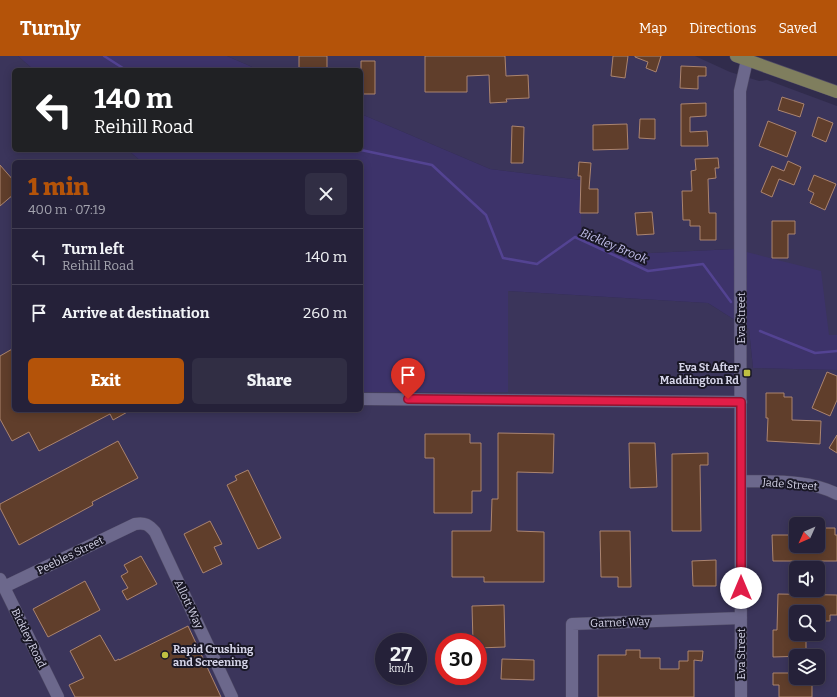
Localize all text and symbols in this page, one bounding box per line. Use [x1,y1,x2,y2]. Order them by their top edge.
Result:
text: Turnly [20,17,81,40]
text: Map [639,20,667,37]
text: Directions [689,20,757,37]
text: Saved [779,20,817,37]
text: 140 m [94,82,173,115]
icon: left [28,84,80,136]
text: Reihill Road [94,116,194,138]
text: 1 min [28,173,89,201]
button: close [305,173,347,215]
text: 400 m · 07:19 [28,202,106,217]
water label: Bickley Brook [578,225,650,267]
text: Turn left [62,240,124,258]
icon: left [28,246,50,268]
text: 140 m [305,248,347,266]
text: Reihill Road [62,258,134,273]
street label: Eva Street [735,292,748,344]
icon: arrive [28,302,50,324]
text: Arrive at destination [62,304,209,322]
text: 260 m [303,304,347,322]
button: Exit [28,358,184,404]
button: Share [192,358,347,404]
pin [391,358,425,399]
place label: Eva St After Maddington Rd [660,361,740,387]
icon: arrive [397,364,419,386]
marker: Eva St After Maddington Rd [742,368,752,378]
street label: Jade Street [761,476,818,493]
north arrow [789,517,825,553]
map controls [789,517,825,685]
street label: Peebles Street [35,534,106,577]
button: sound [789,561,825,597]
position arrow [720,567,762,609]
street label: Allott Way [172,578,206,631]
button: search [789,605,825,641]
street label: Bickley Road [9,606,49,670]
street label: Garnet Way [590,615,650,630]
street label: Eva Street [735,628,748,680]
speed limit sign: 30 [435,633,487,685]
text: 27 [390,642,412,666]
place label: Rapid Crushing and Screening [173,643,254,669]
button: layers [789,649,825,685]
marker: Rapid Crushing and Screening [160,650,170,660]
text: km/h [389,663,413,675]

